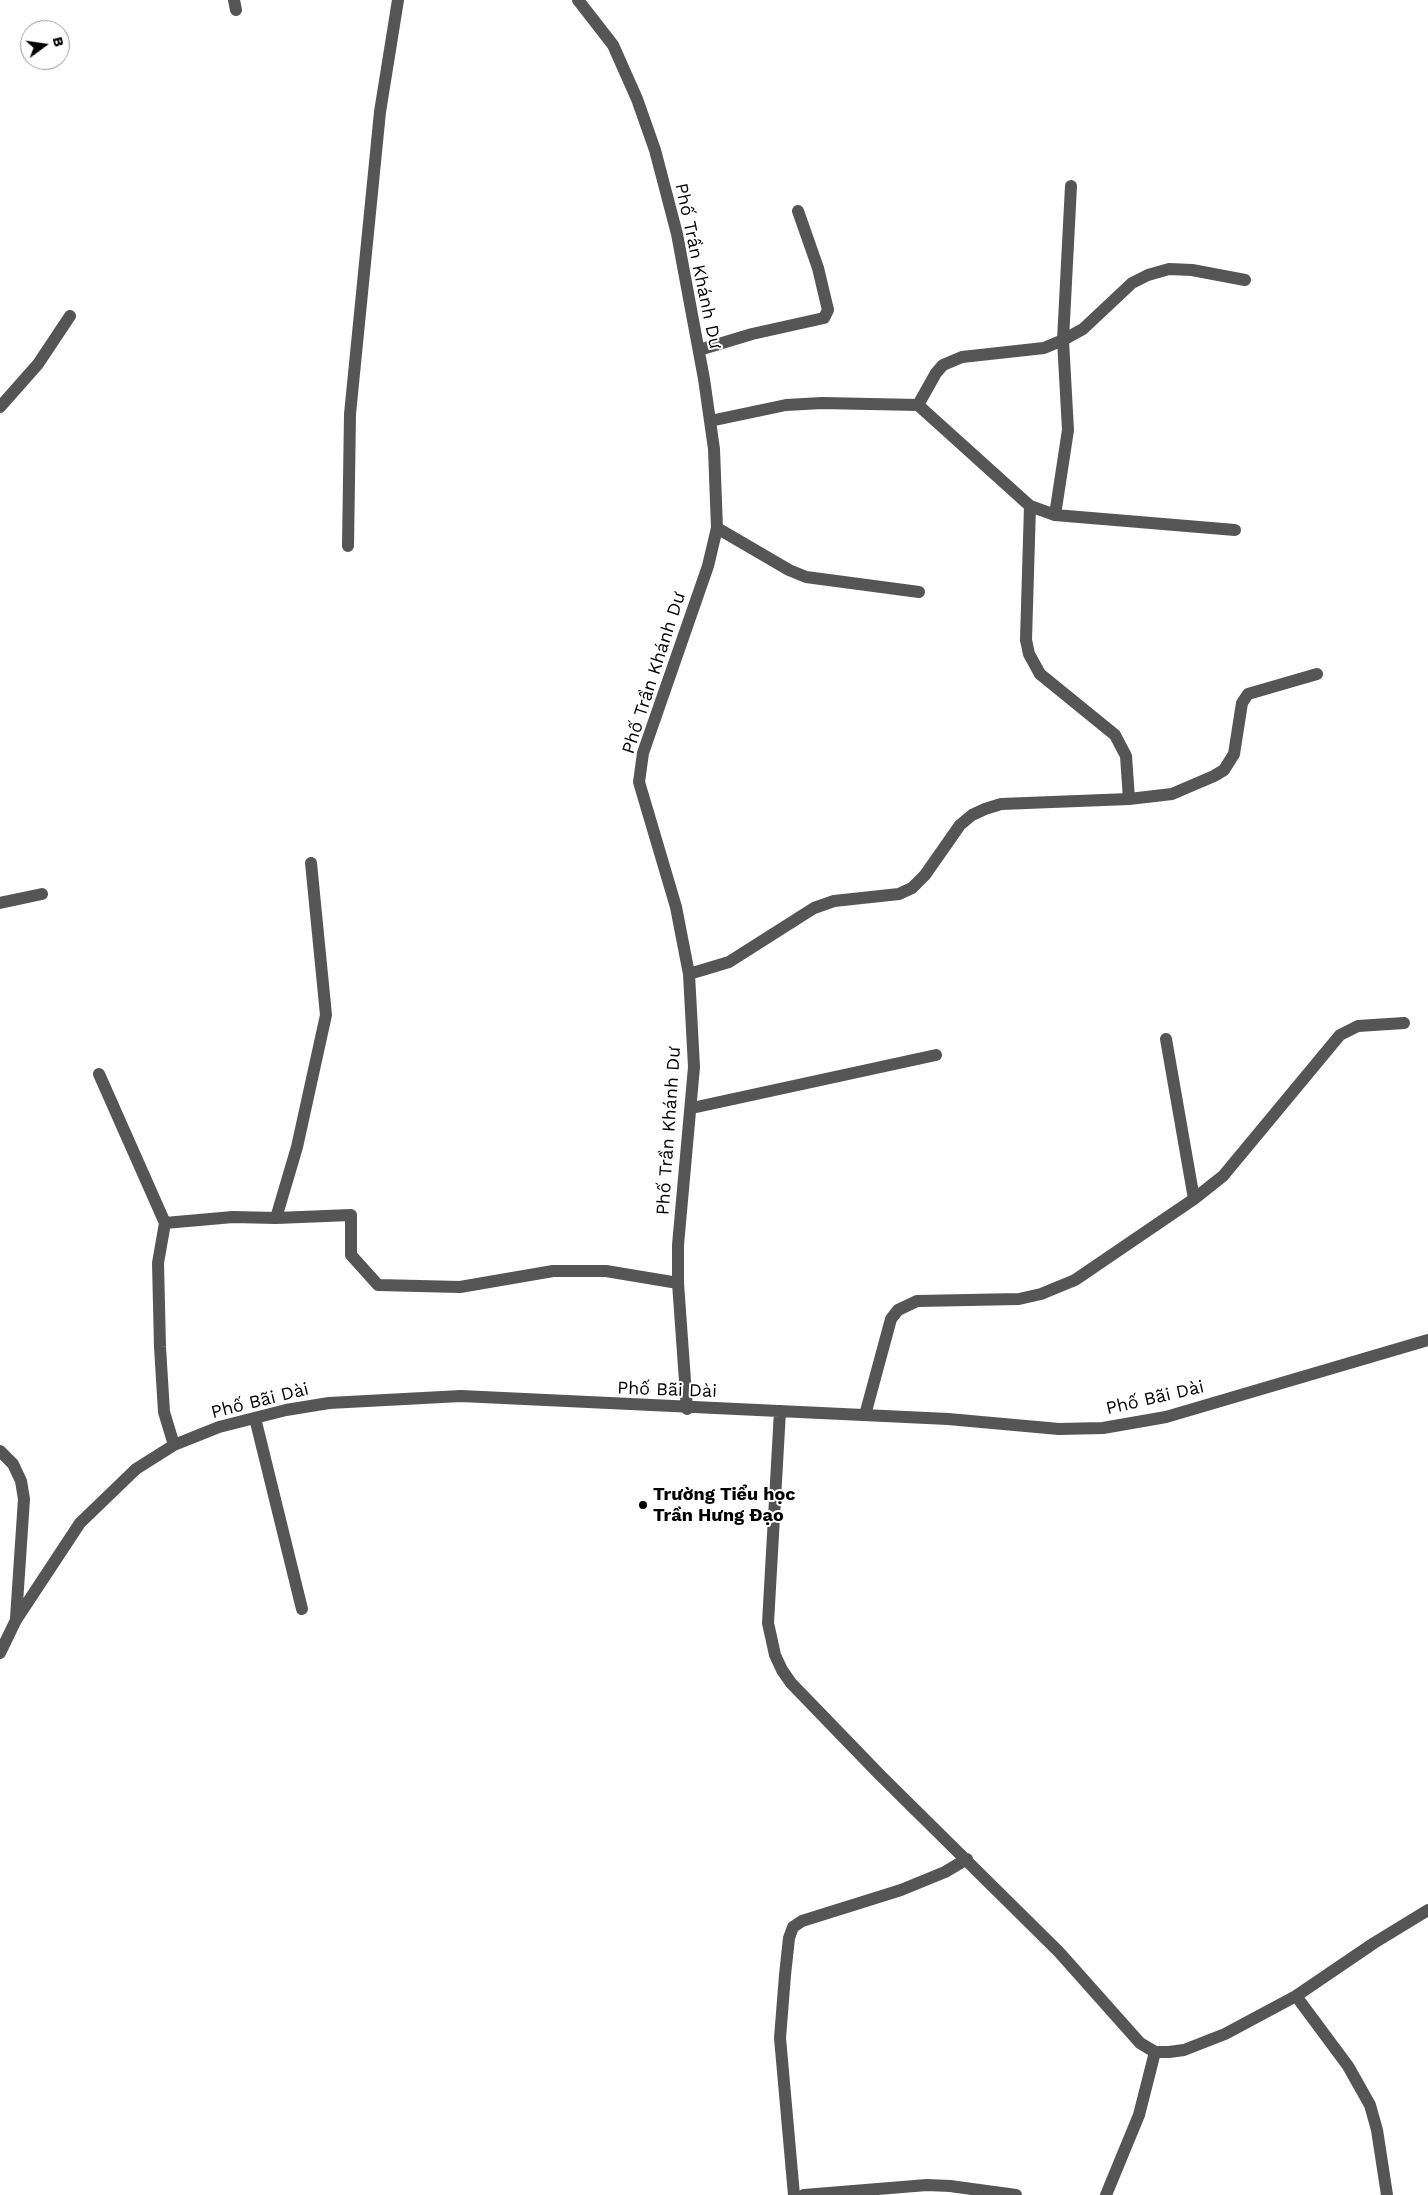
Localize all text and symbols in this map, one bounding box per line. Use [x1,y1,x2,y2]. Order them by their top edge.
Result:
north arrow [20,20,70,70]
text: B [50,35,68,48]
street label: Phố Trần Khánh Dư [670,181,726,351]
street label: Phố Trần Khánh Dư [618,589,690,757]
street label: Phố Trần Khánh Dư [652,1046,686,1216]
street label: Phố Bãi Dài [1104,1376,1206,1420]
street label: Phố Bãi Dài [617,1377,717,1403]
street label: Phố Bãi Dài [209,1378,311,1424]
place label: Trường Tiểu học Trần Hưng Đạo [653,1484,795,1526]
marker: Trường Tiểu học Trần Hưng Đạo [637,1499,649,1511]

